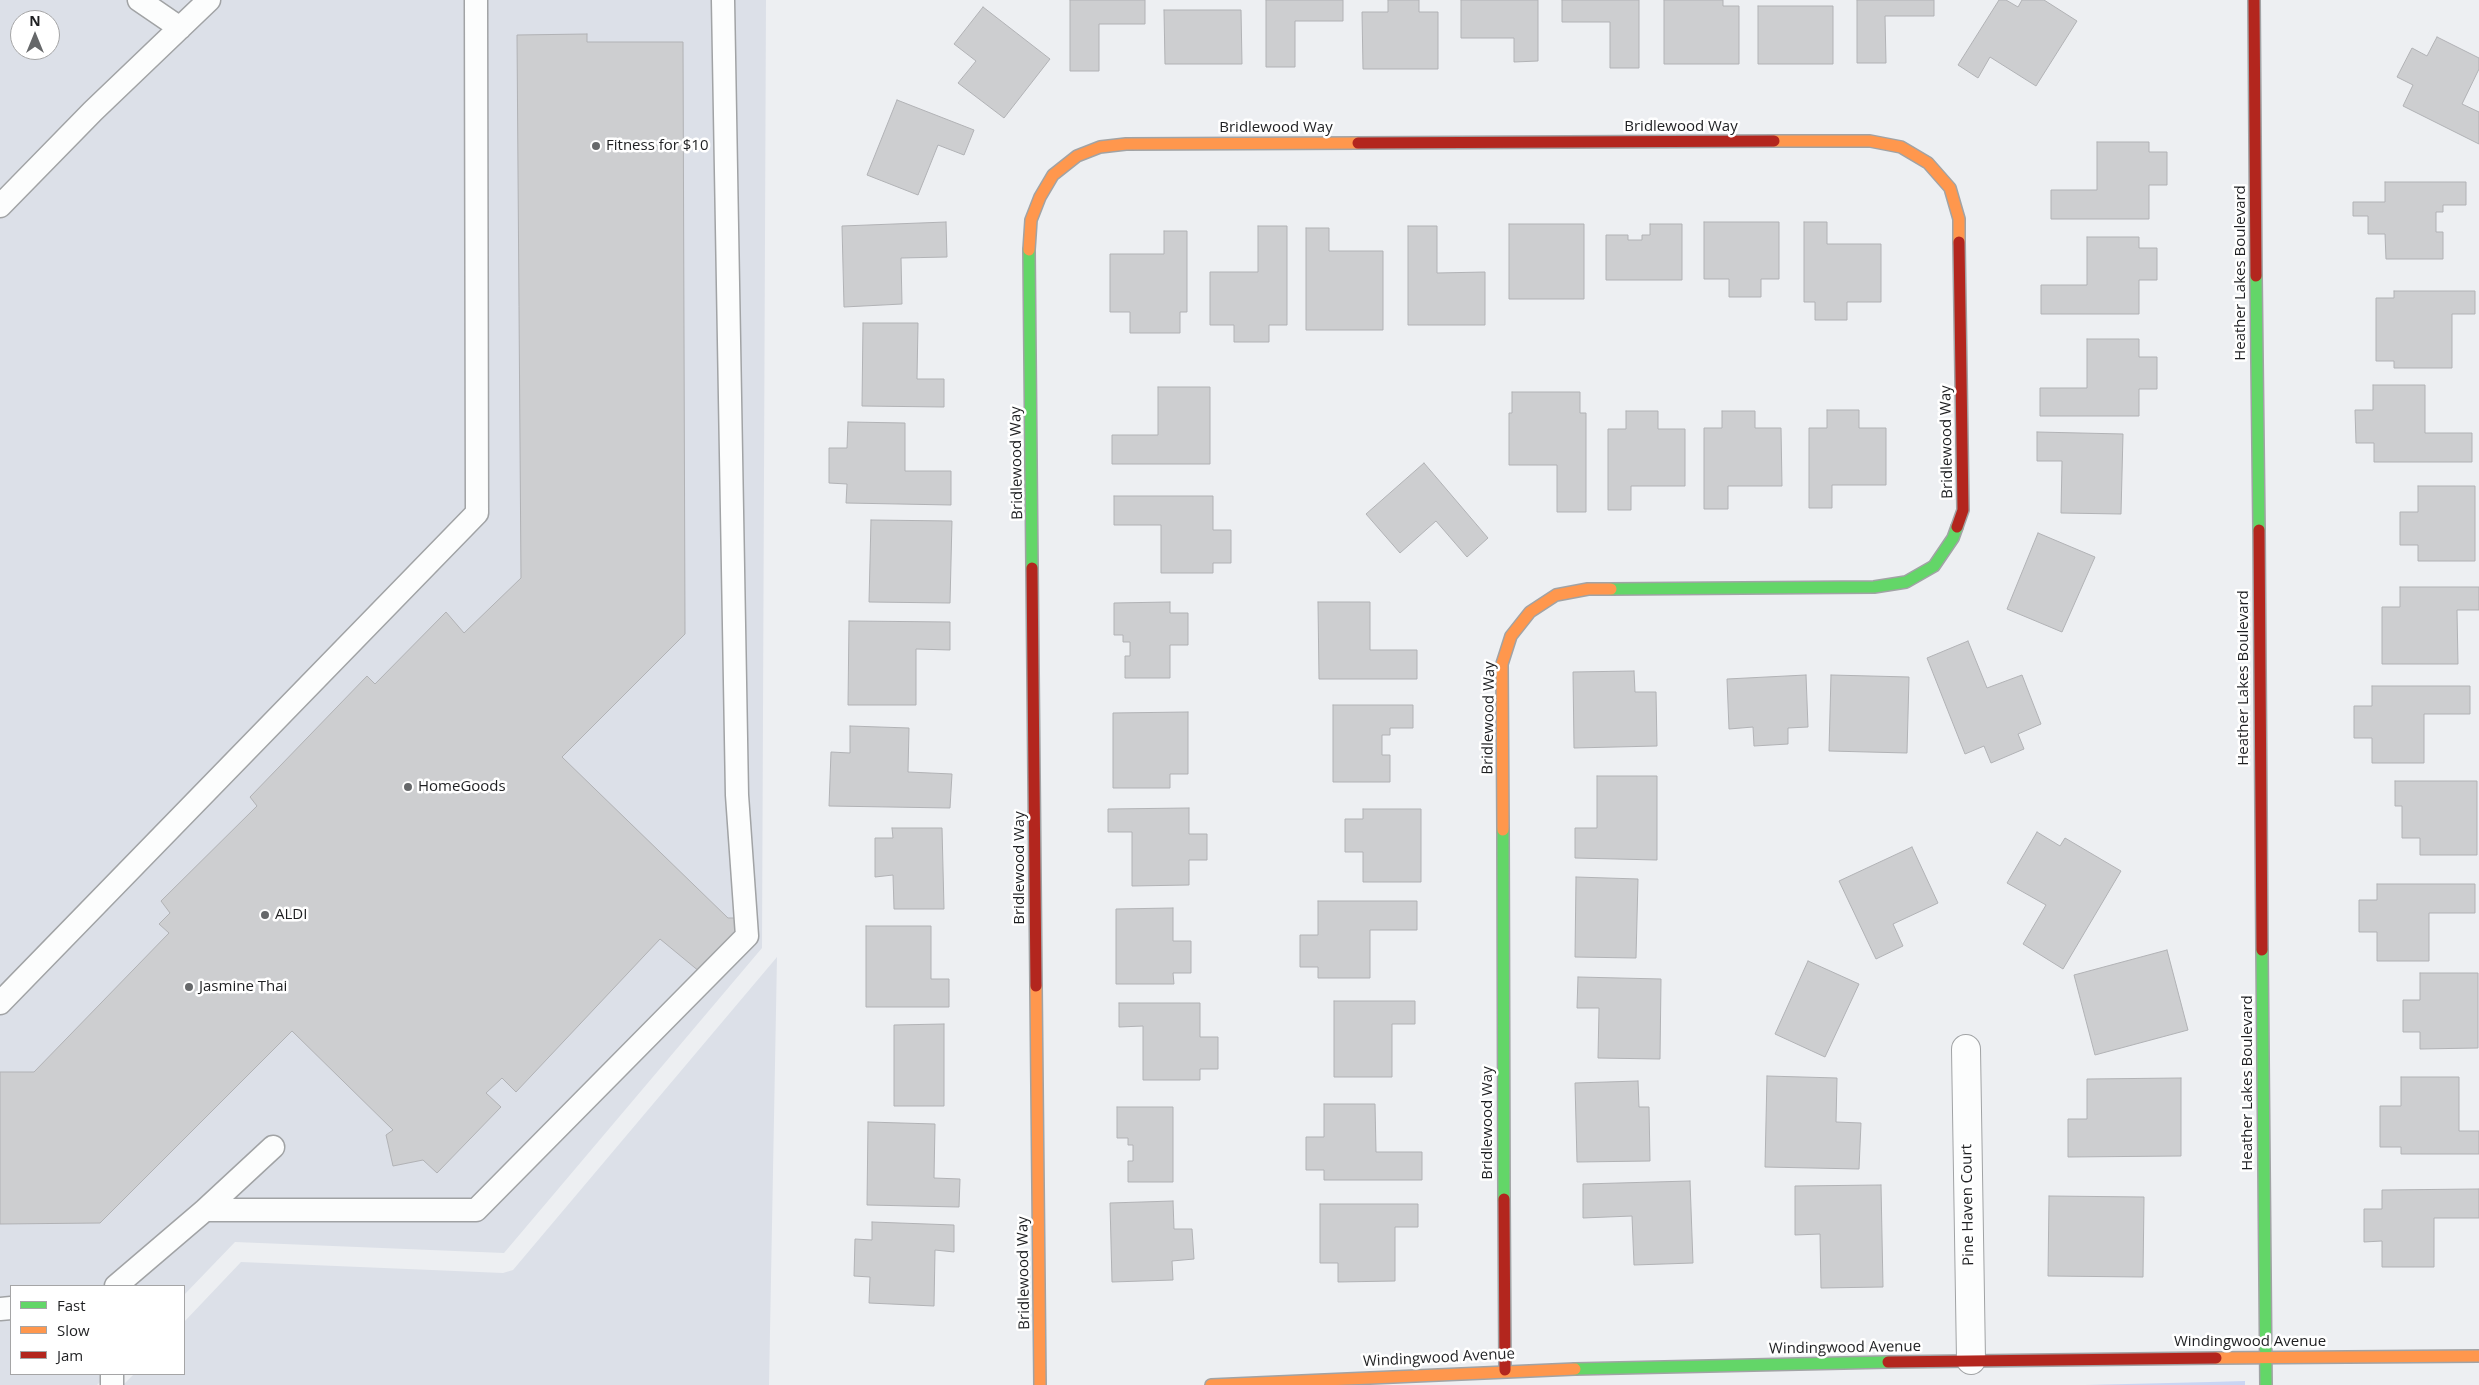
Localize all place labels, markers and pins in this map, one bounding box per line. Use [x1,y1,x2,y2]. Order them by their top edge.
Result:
place label: Fitness for $10 [606,137,709,155]
marker: Fitness for $10 [590,140,602,152]
place label: HomeGoods [418,778,506,796]
marker: HomeGoods [402,781,414,793]
place label: ALDI [275,906,307,924]
marker: ALDI [259,909,271,921]
place label: Jasmine Thai [199,978,287,996]
marker: Jasmine Thai [183,981,195,993]

